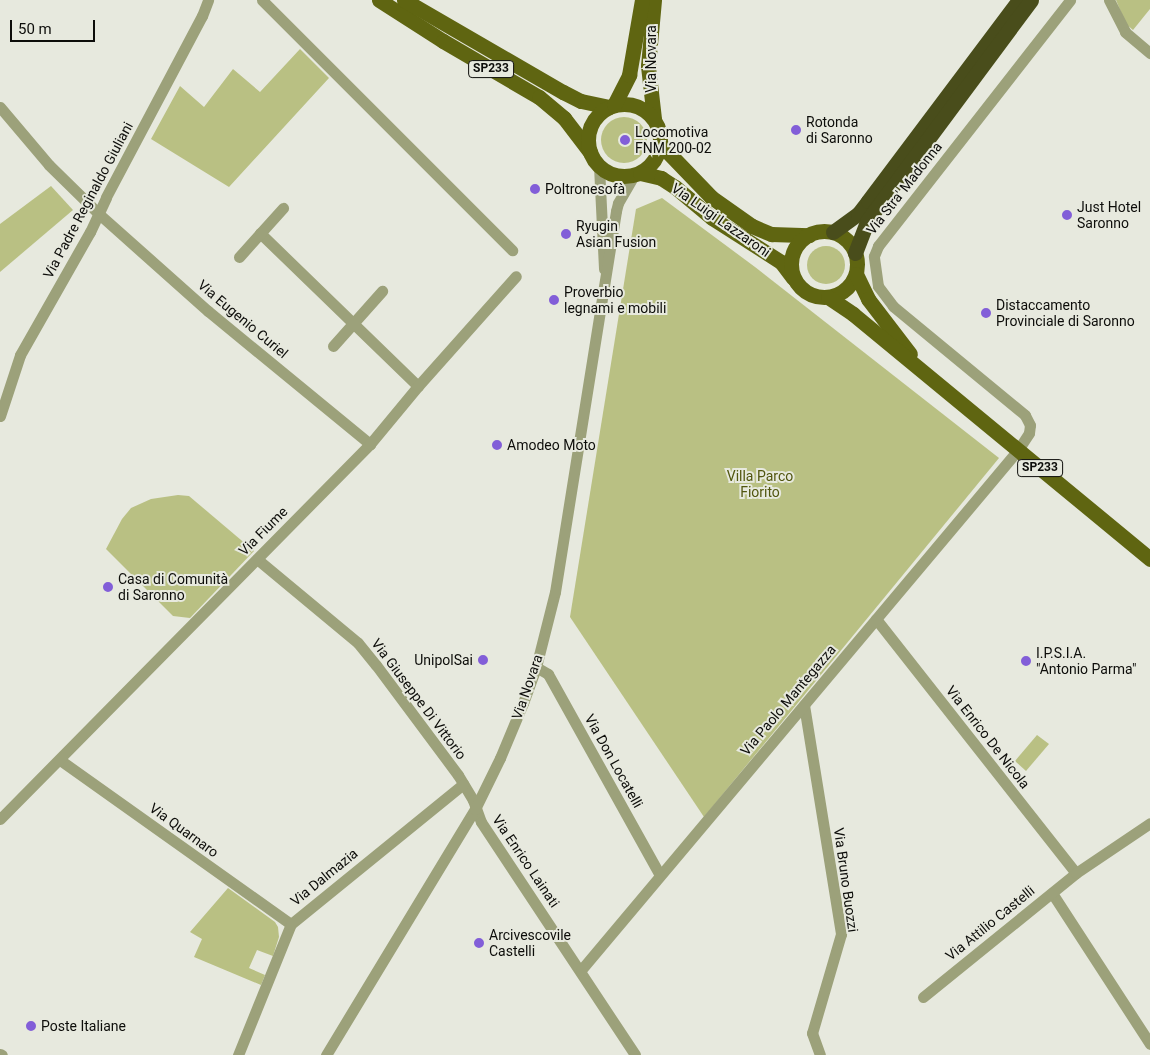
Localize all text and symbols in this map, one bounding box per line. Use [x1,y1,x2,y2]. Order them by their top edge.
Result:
scale bar [12,10,98,42]
text: 50 m [18,20,52,38]
street label: Via Novara [643,25,659,93]
road number: SP233 [467,60,515,78]
place label: Rotonda di Saronno [806,114,873,146]
street label: Via Padre Reginaldo Giuliani [40,119,136,281]
place label: Locomotiva FNM 200-02 [635,124,712,156]
marker: Rotonda di Saronno [790,124,802,136]
marker: Locomotiva FNM 200-02 [619,134,631,146]
street label: Via Stra' Madonna [863,138,945,238]
street label: Via Luigi Lazzaroni [668,180,774,260]
place label: Poltronesofà [545,181,625,197]
marker: Poltronesofà [529,183,541,195]
place label: Just Hotel Saronno [1077,199,1141,232]
marker: Just Hotel Saronno [1061,209,1073,221]
place label: Ryugin Asian Fusion [576,218,656,250]
marker: Ryugin Asian Fusion [560,228,572,240]
street label: Via Eugenio Curiel [194,276,292,362]
place label: Proverbio legnami e mobili [564,284,666,316]
marker: Proverbio legnami e mobili [548,294,560,306]
place label: Distaccamento Provinciale di Saronno [996,297,1135,330]
marker: Distaccamento Provinciale di Saronno [980,307,992,319]
place label: Amodeo Moto [507,437,596,453]
marker: Amodeo Moto [491,439,503,451]
road number: SP233 [1016,458,1064,478]
park label: Villa Parco Fiorito [727,468,793,501]
street label: Via Fiume [235,503,291,559]
place label: Casa di Comunità di Saronno [118,571,228,604]
marker: Casa di Comunità di Saronno [102,581,114,593]
street label: Via Giuseppe Di Vittorio [368,635,470,763]
street label: Via Paolo Mantegazza [737,641,839,759]
place label: I.P.S.I.A. "Antonio Parma" [1036,645,1137,678]
place label: UnipolSai [414,652,473,668]
street label: Via Novara [508,652,546,722]
marker: UnipolSai [477,654,489,666]
marker: I.P.S.I.A. "Antonio Parma" [1020,655,1032,667]
street label: Via Enrico De Nicola [943,682,1033,792]
street label: Via Don Locatelli [581,711,647,811]
street label: Via Quarnaro [146,799,222,861]
street label: Via Enrico Lainati [489,812,563,910]
street label: Via Bruno Buozzi [830,827,862,933]
street label: Via Dalmazia [287,845,361,909]
street label: Via Attilio Castelli [942,882,1038,964]
place label: Arcivescovile Castelli [489,927,571,960]
marker: Arcivescovile Castelli [473,937,485,949]
place label: Poste Italiane [41,1018,126,1034]
marker: Poste Italiane [25,1020,37,1032]

